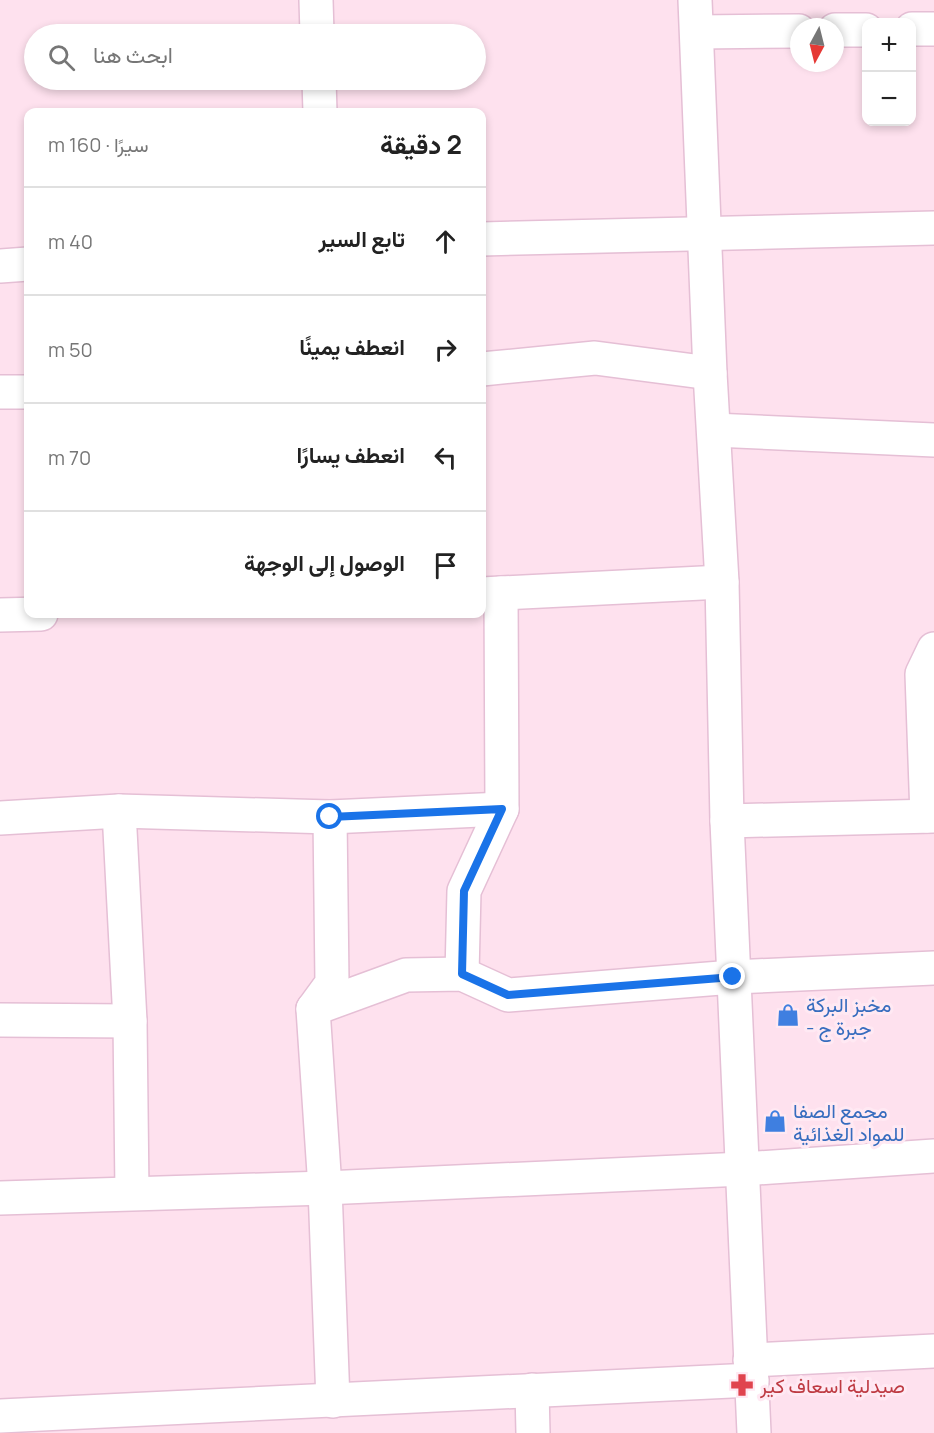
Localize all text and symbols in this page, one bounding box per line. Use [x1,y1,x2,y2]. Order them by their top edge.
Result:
north arrow [790,18,844,72]
map controls [862,18,916,126]
button: + [862,18,916,72]
search box [24,24,486,90]
text: ابحث هنا [93,40,173,70]
icon: search [45,41,78,74]
button: − [862,72,916,126]
text: 2 دقيقة [380,126,462,162]
text: سيرًا · 160 m [48,131,149,158]
text: تابع السير [319,224,405,254]
icon: ahead [429,225,462,258]
text: 40 m [48,228,93,255]
text: انعطف يمينًا [299,332,405,362]
icon: right [429,333,462,366]
text: 50 m [48,336,93,363]
text: انعطف يسارًا [296,440,405,470]
icon: left [429,441,462,474]
text: 70 m [48,444,91,471]
text: الوصول إلى الوجهة [244,548,405,578]
icon: arrive [429,549,462,582]
route start [316,803,342,829]
route end [719,963,745,989]
place label: مخبز البركة - جبرة ج [806,991,891,1042]
shop icon: مخبز البركة - جبرة ج [775,1002,801,1028]
place label: مجمع الصفا للمواد الغذائية [793,1097,905,1147]
shop icon: مجمع الصفا للمواد الغذائية [762,1108,788,1134]
pharmacy icon: صيدلية اسعاف كير [729,1372,755,1398]
place label: صيدلية اسعاف كير [759,1372,905,1399]

